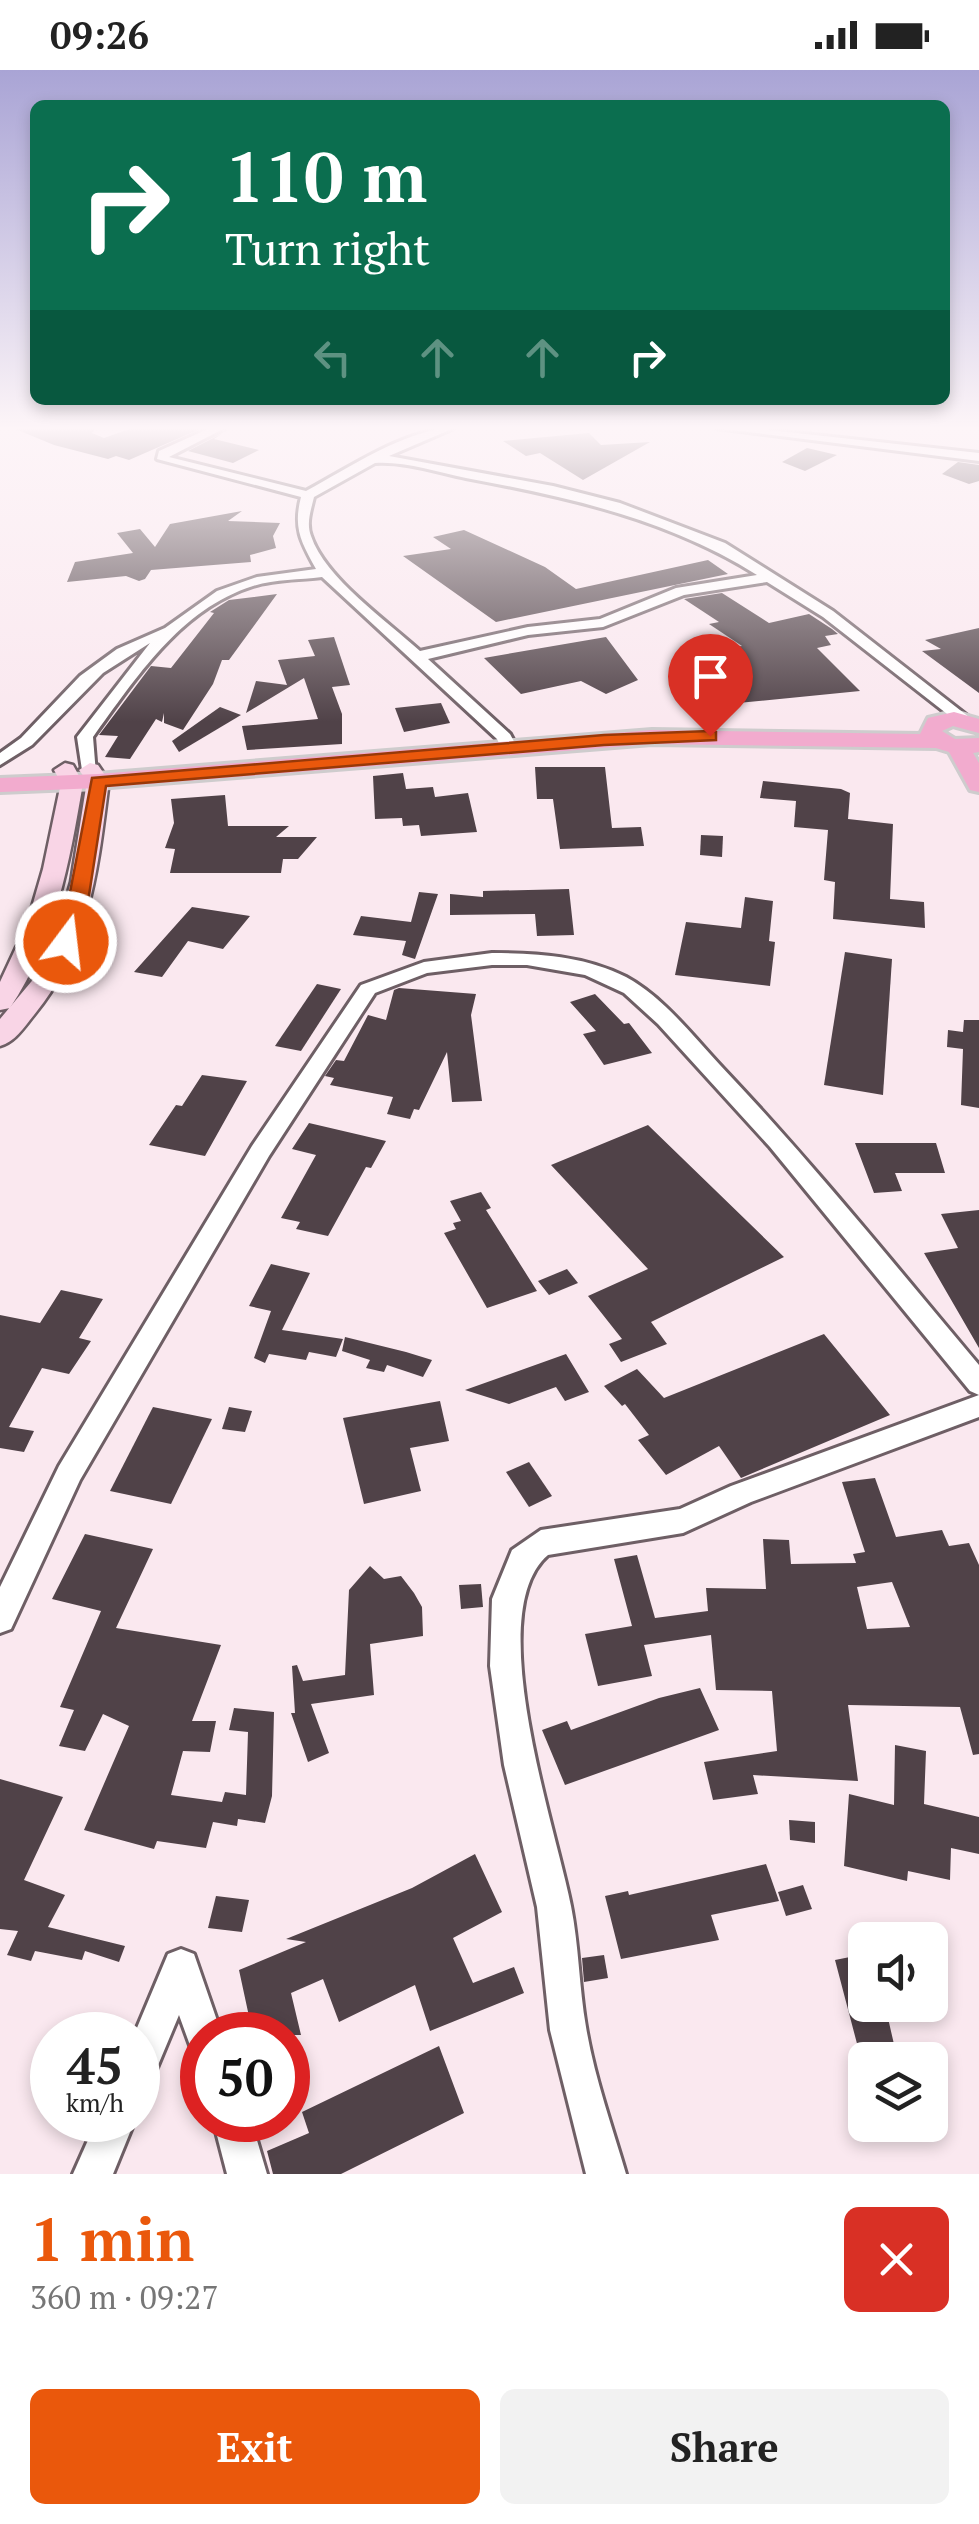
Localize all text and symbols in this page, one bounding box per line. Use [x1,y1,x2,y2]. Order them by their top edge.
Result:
text: 09:26 [50,10,149,60]
text: 110 m [225,129,427,222]
icon: right [60,140,190,270]
text: Turn right [225,218,430,278]
icon: left [305,330,360,385]
icon: ahead [410,330,465,385]
icon: ahead [515,330,570,385]
icon: right [620,330,675,385]
pin [668,634,753,737]
icon: arrive [683,649,738,704]
position arrow [14,890,118,994]
map controls [848,1922,948,2142]
button: sound [848,1922,948,2022]
speed limit sign: 50 [180,2012,310,2142]
text: 45 [67,2032,123,2098]
button: layers [848,2042,948,2142]
text: km/h [66,2086,124,2119]
text: 1 min [30,2199,194,2278]
button: close [844,2207,949,2312]
text: 360 m · 09:27 [30,2276,218,2318]
button: Exit [30,2389,480,2504]
button: Share [500,2389,949,2504]

